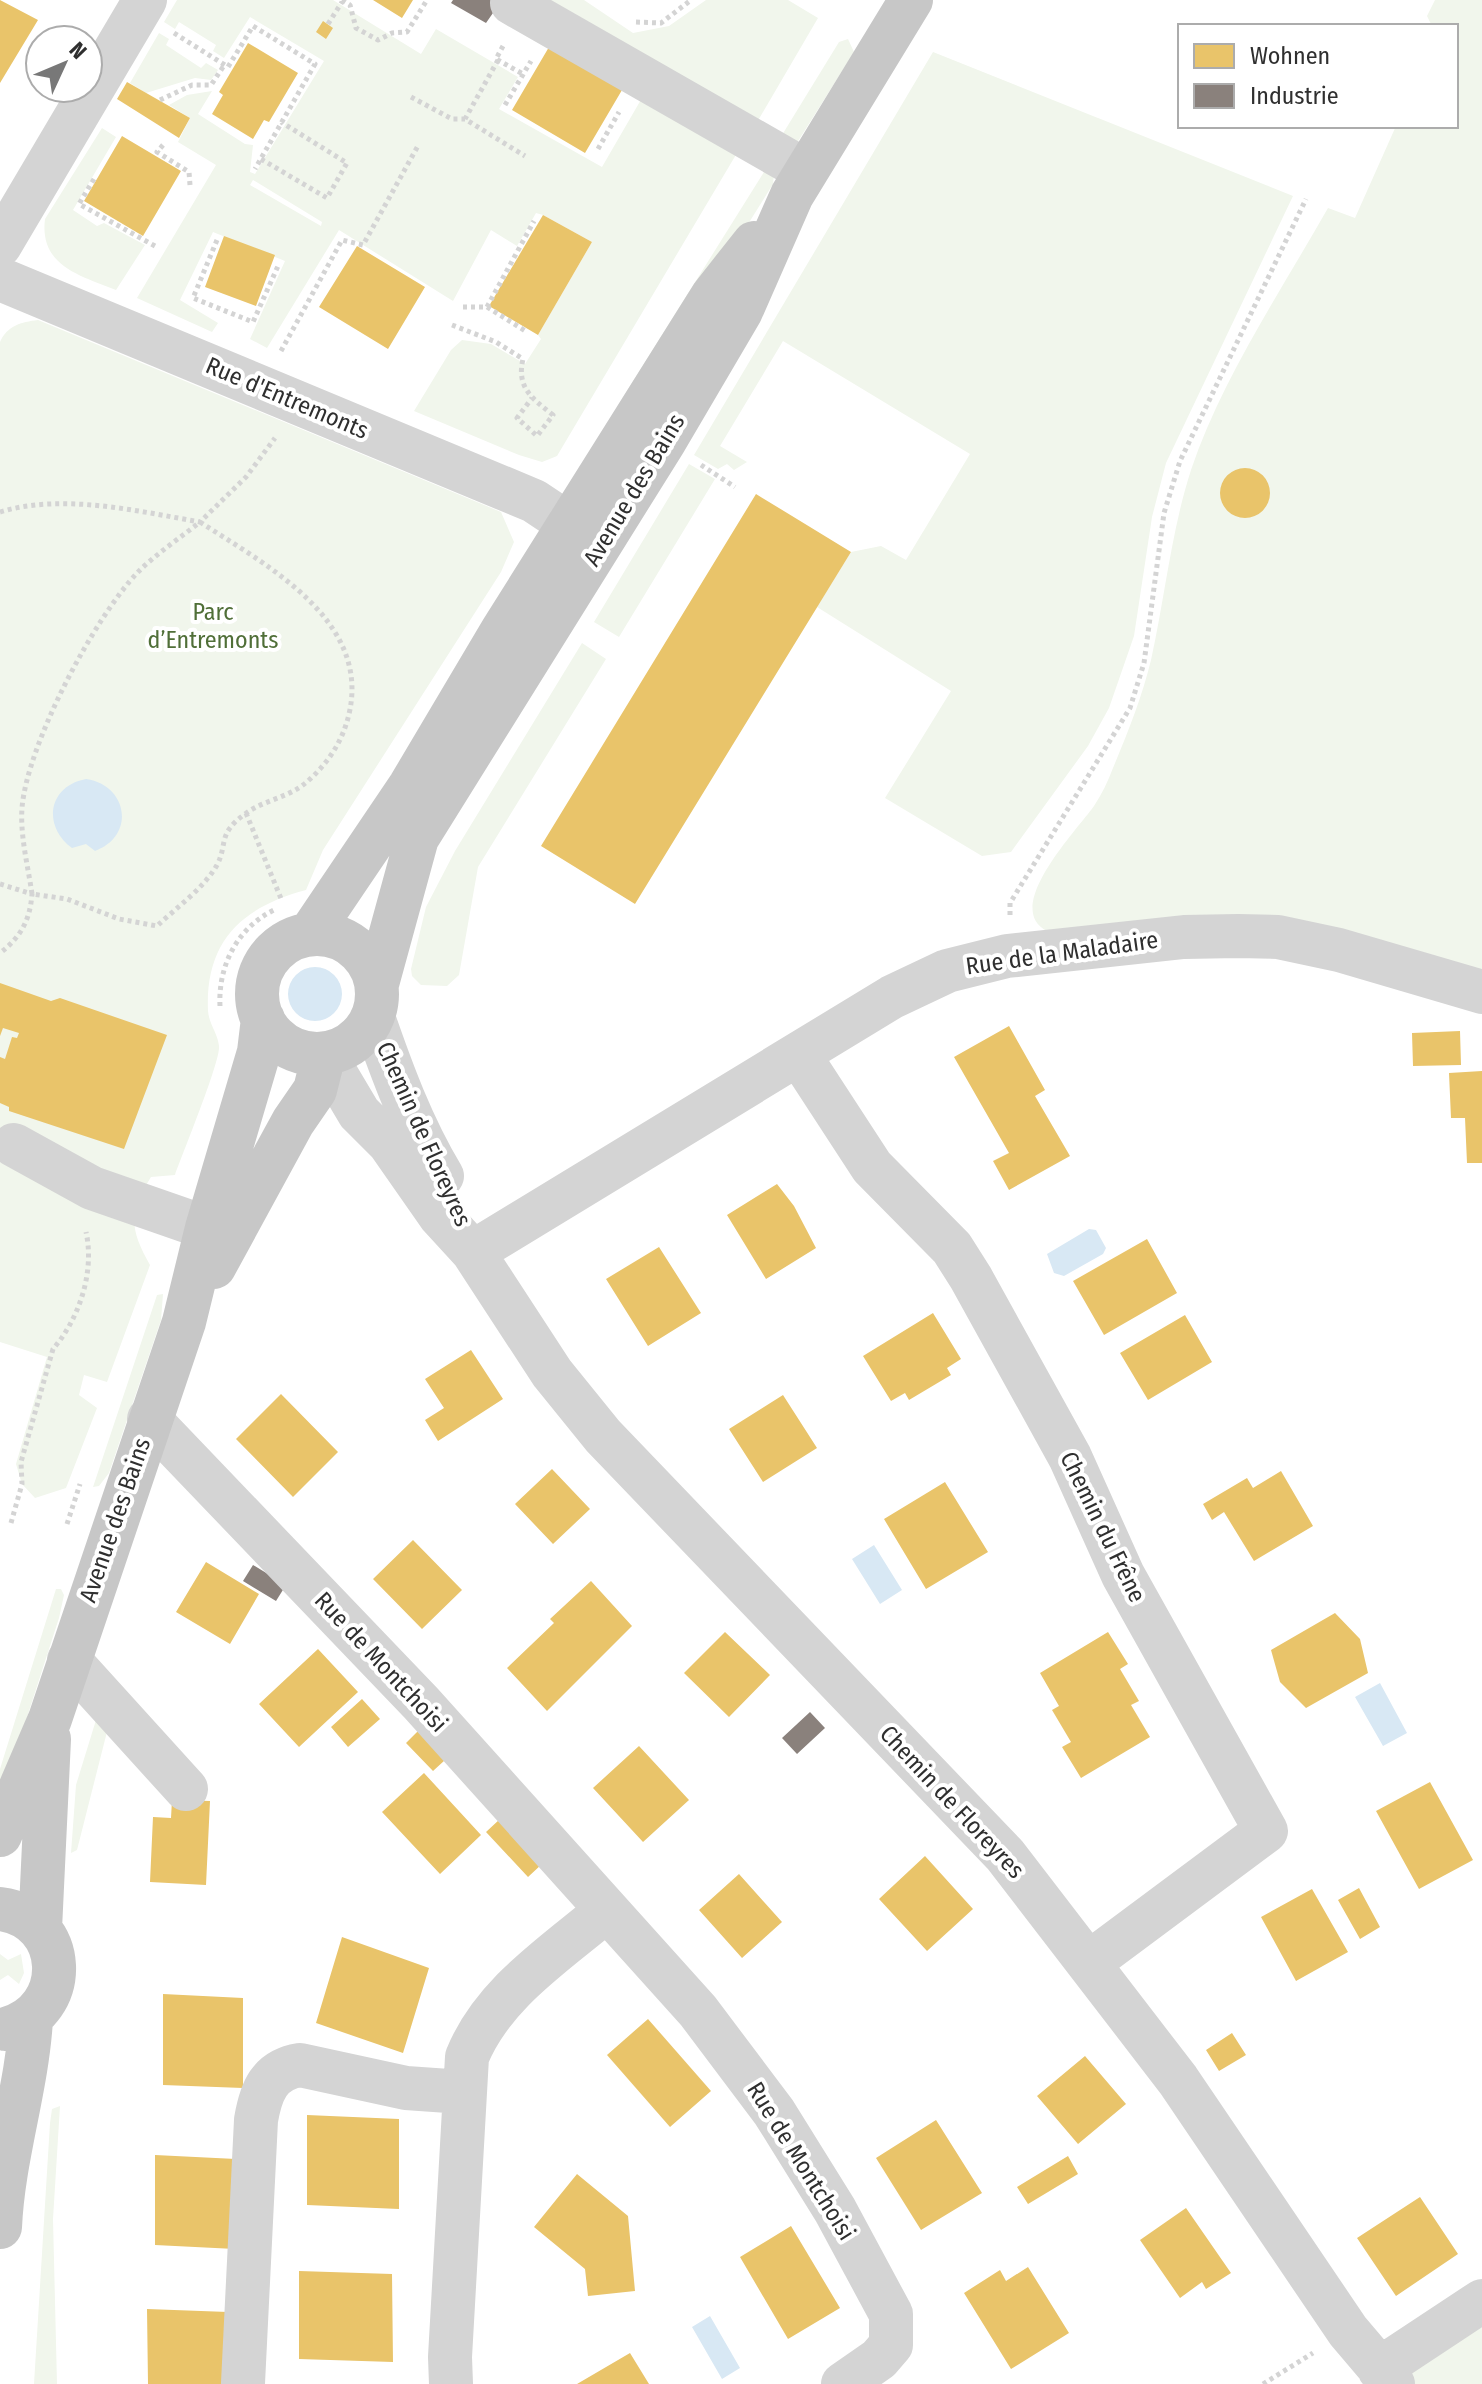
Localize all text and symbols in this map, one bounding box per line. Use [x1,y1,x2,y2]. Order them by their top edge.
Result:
north arrow [24,24,104,104]
legend [1178,24,1458,128]
text: N [64,36,92,65]
text: Wohnen [1250,42,1330,70]
text: Industrie [1250,82,1339,110]
street label: Rue d'Entremonts [202,351,372,445]
street label: Avenue des Bains [578,409,690,571]
park label: Parc d’Entremonts [148,598,278,654]
street label: Rue de la Maladaire [964,926,1160,980]
street label: Chemin de Floreyres [371,1038,477,1230]
street label: Avenue des Bains [74,1434,156,1606]
street label: Chemin du Frêne [1054,1447,1152,1607]
street label: Rue de Montchoisi [309,1586,453,1738]
street label: Chemin de Floreyres [874,1720,1030,1884]
street label: Rue de Montchoisi [741,2077,861,2245]

